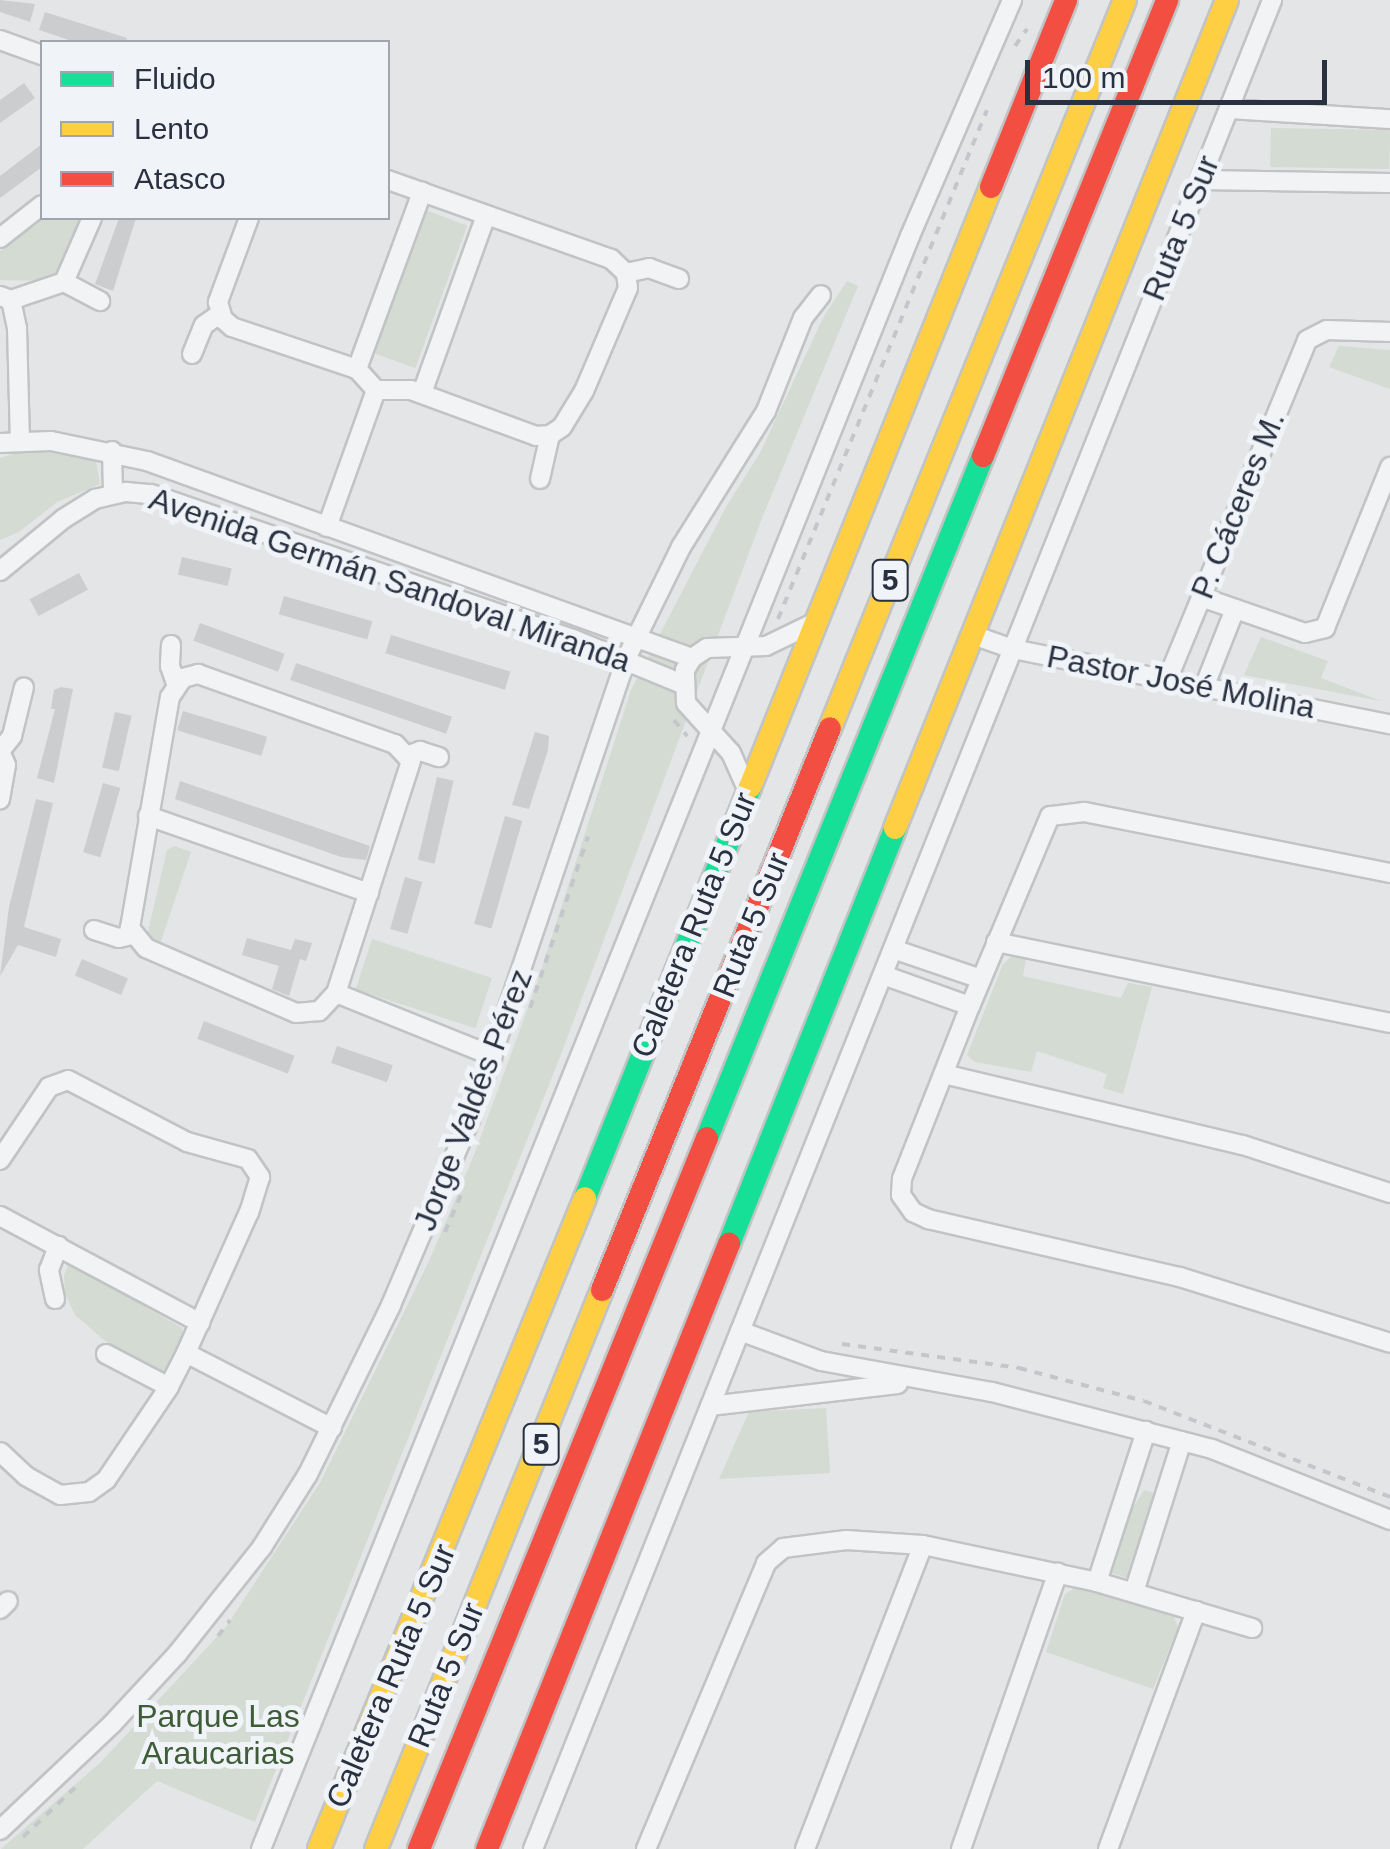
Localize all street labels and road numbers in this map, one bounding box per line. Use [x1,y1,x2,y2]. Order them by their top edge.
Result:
street label: Ruta 5 Sur [1135,150,1227,306]
street label: P. Cáceres M. [1183,406,1293,604]
street label: Avenida Germán Sandoval Miranda [144,479,636,681]
road number: 5 [870,555,910,605]
street label: Pastor José Molina [1044,637,1318,727]
street label: Caletera Ruta 5 Sur [623,787,765,1063]
street label: Ruta 5 Sur [705,847,797,1003]
street label: Jorge Valdés Pérez [405,964,541,1236]
road number: 5 [521,1419,561,1469]
street label: Caletera Ruta 5 Sur [318,1538,464,1814]
street label: Ruta 5 Sur [400,1597,492,1753]

